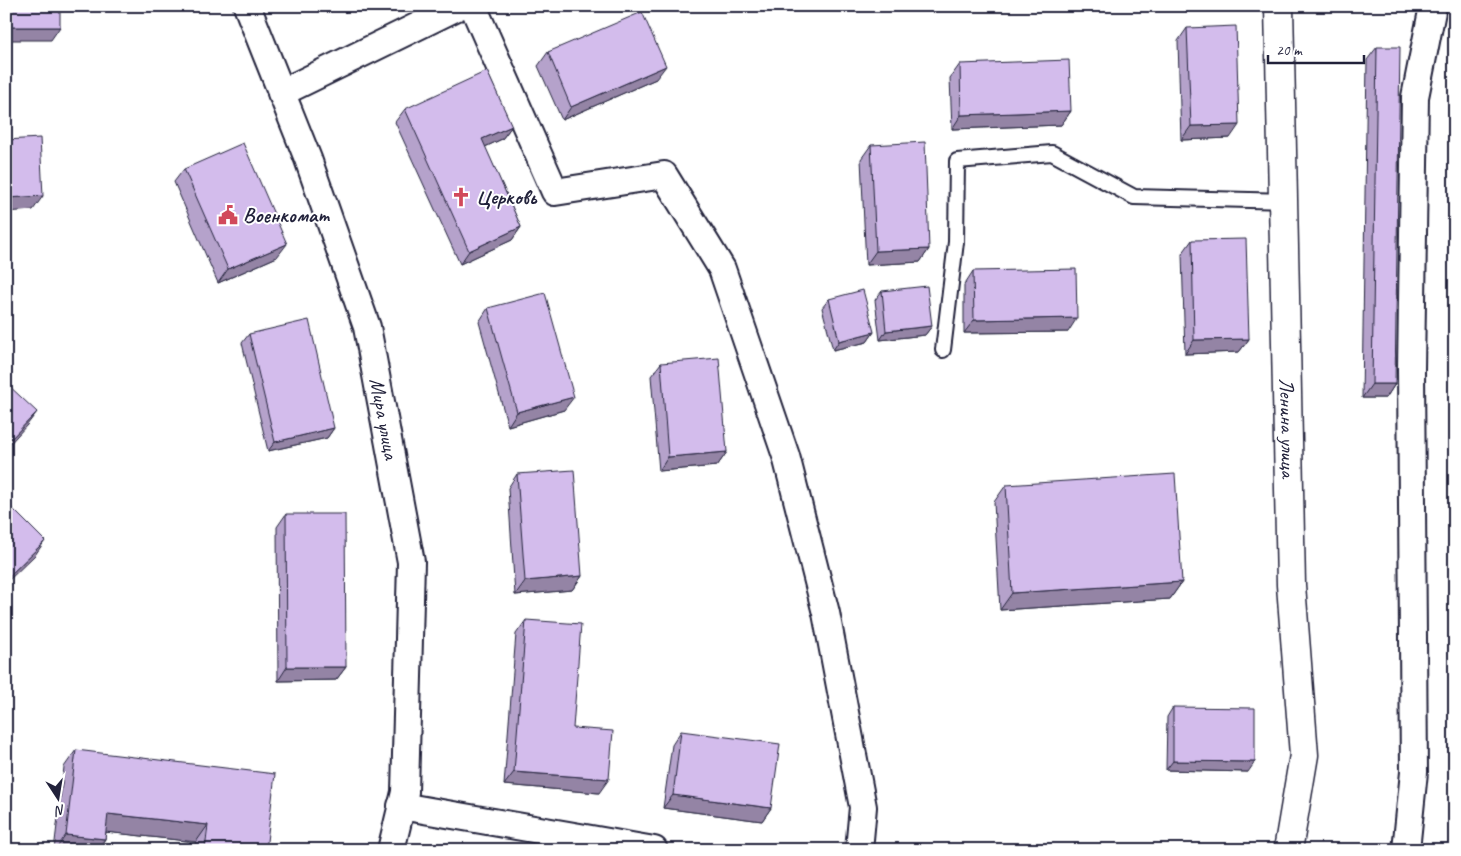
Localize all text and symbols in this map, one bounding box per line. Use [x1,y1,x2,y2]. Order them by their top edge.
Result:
scale bar [1268,32,1365,64]
text: 20 m [1276,41,1303,60]
place label: Церковь [476,184,538,210]
church icon: Церковь [450,186,472,208]
place label: Военкомат [243,202,330,228]
public building icon: Военкомат [217,204,239,226]
street label: Мира улица [364,376,405,463]
street label: Ленина улица [1274,378,1302,480]
north arrow [32,774,82,824]
text: N [52,801,67,820]

